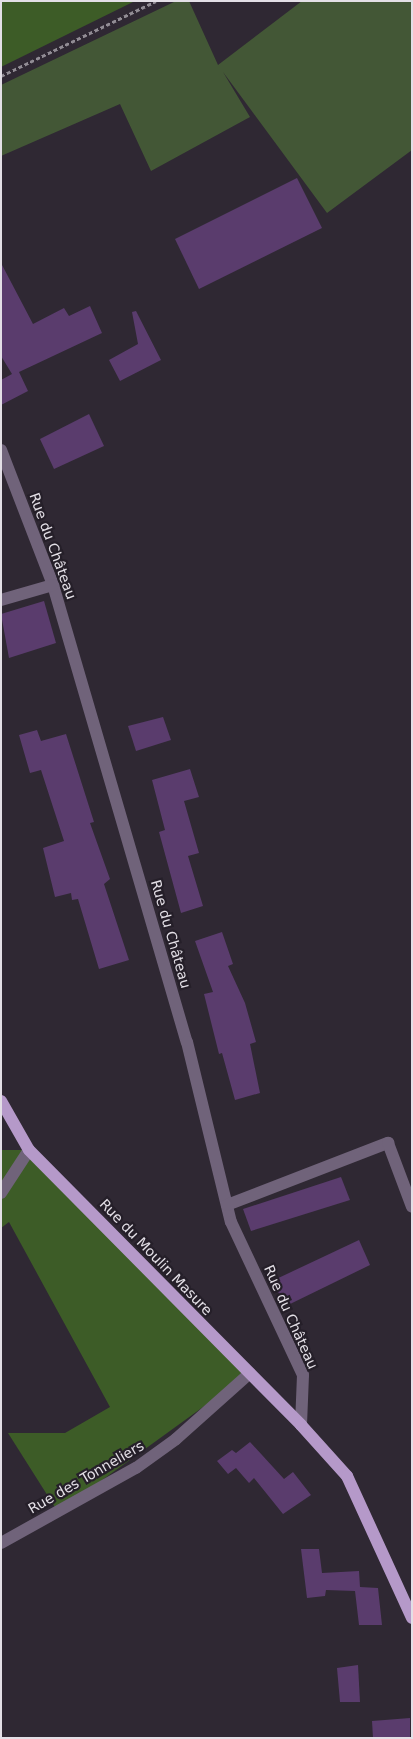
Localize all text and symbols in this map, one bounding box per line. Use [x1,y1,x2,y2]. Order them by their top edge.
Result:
street label: Rue du Château [26,490,80,602]
street label: Rue du Château [147,878,195,990]
street label: Rue du Moulin Masure [96,1196,216,1318]
street label: Rue du Château [261,1262,321,1372]
street label: Rue des Tonneliers [25,1437,147,1517]

